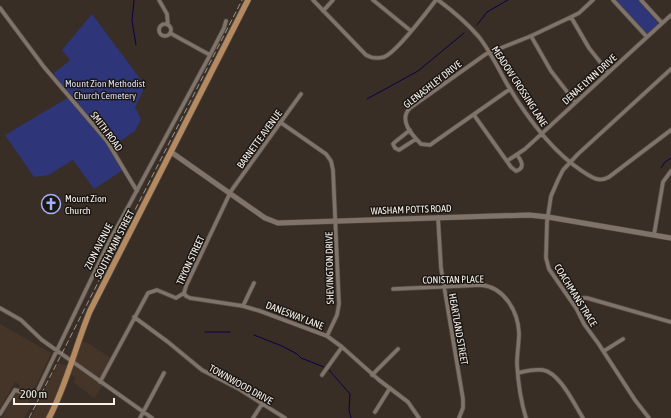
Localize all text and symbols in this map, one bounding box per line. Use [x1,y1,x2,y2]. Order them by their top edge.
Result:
street label: MEADOW CROSSING LANE [490,44,550,129]
street label: DENAE LYNN DRIVE [560,52,619,107]
street label: GLENASHLEY DRIVE [401,58,464,110]
park label: Mount Zion Methodist Church Cemetery [65,78,145,101]
street label: BARNETTE AVENUE [235,108,285,170]
street label: SMITH ROAD [88,110,125,153]
church icon: Mount Zion Church [40,193,62,215]
place label: Mount Zion Church [65,193,107,216]
street label: WASHAM POTTS ROAD [370,203,452,216]
street label: SOUTH MAIN STREET [92,208,137,280]
street label: ZION AVENUE [82,221,115,271]
street label: SHEVINGTON DRIVE [323,231,336,304]
street label: TRYON STREET [174,233,207,287]
street label: COACHMANS TRACE [552,262,600,329]
street label: CONISTAN PLACE [422,273,485,286]
street label: HEARTLAND STREET [447,292,470,366]
street label: DANESWAY LANE [264,299,326,332]
street label: TOWNWOOD DRIVE [207,362,275,407]
scale bar [14,380,114,406]
text: 200 m [20,387,47,401]

